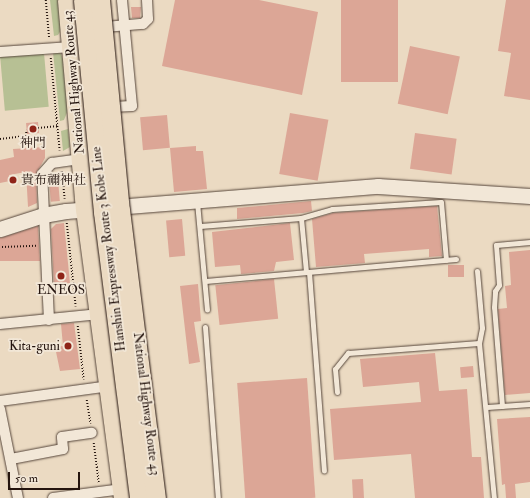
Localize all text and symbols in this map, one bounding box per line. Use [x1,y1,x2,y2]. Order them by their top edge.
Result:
street label: National Highway Route 43 [60,10,88,154]
marker: 神門 [28,124,38,134]
place label: 神門 [20,135,46,151]
street label: Hanshin Expressway Route 3 Kobe Line [89,146,129,352]
place label: 貴布禰神社 [21,172,86,188]
marker: 貴布禰神社 [8,175,18,185]
marker: ENEOS [56,271,66,281]
place label: ENEOS [37,282,85,298]
street label: National Highway Route 43 [129,332,163,476]
place label: Kita-guni [9,338,60,354]
marker: Kita-guni [63,341,73,351]
scale bar [10,464,82,490]
text: 50 m [15,471,38,486]

